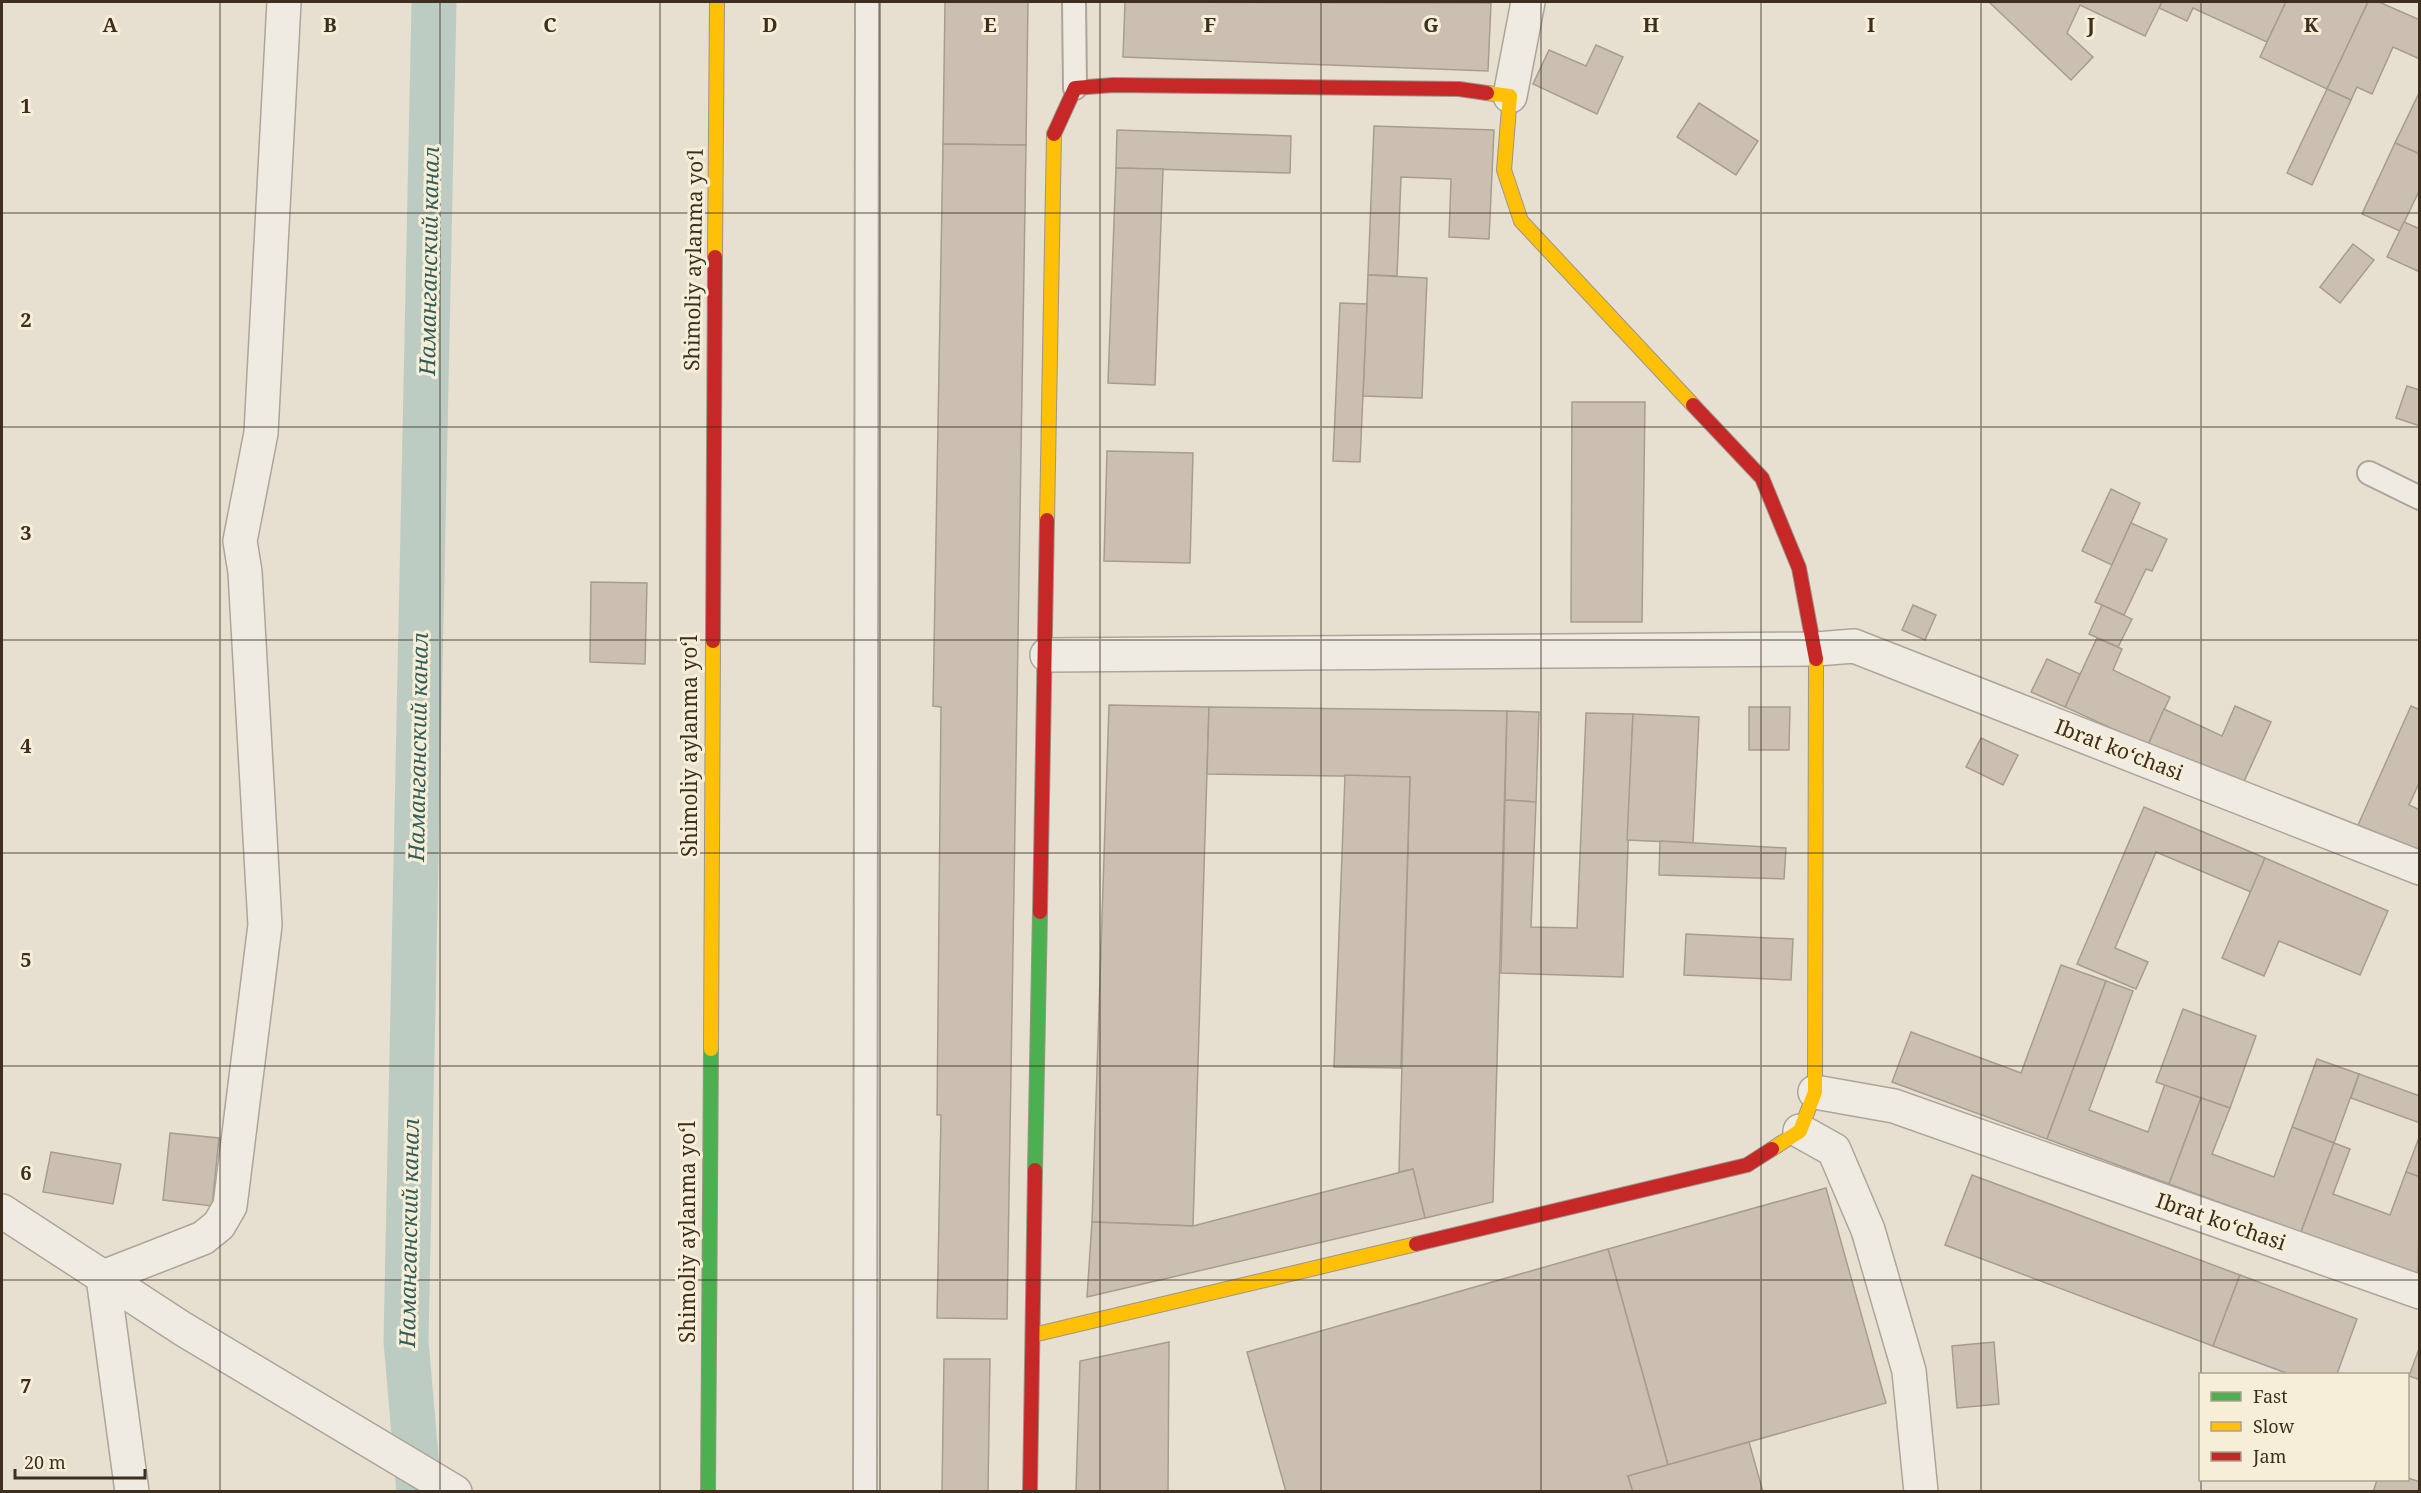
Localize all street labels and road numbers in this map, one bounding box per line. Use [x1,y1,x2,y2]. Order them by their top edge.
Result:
street label: Shimoliy aylanma yoʻl [677,148,709,371]
street label: Shimoliy aylanma yoʻl [675,635,703,857]
street label: Ibrat koʻchasi [2051,712,2188,787]
street label: Shimoliy aylanma yoʻl [673,1121,701,1343]
street label: Ibrat koʻchasi [2153,1186,2290,1256]

